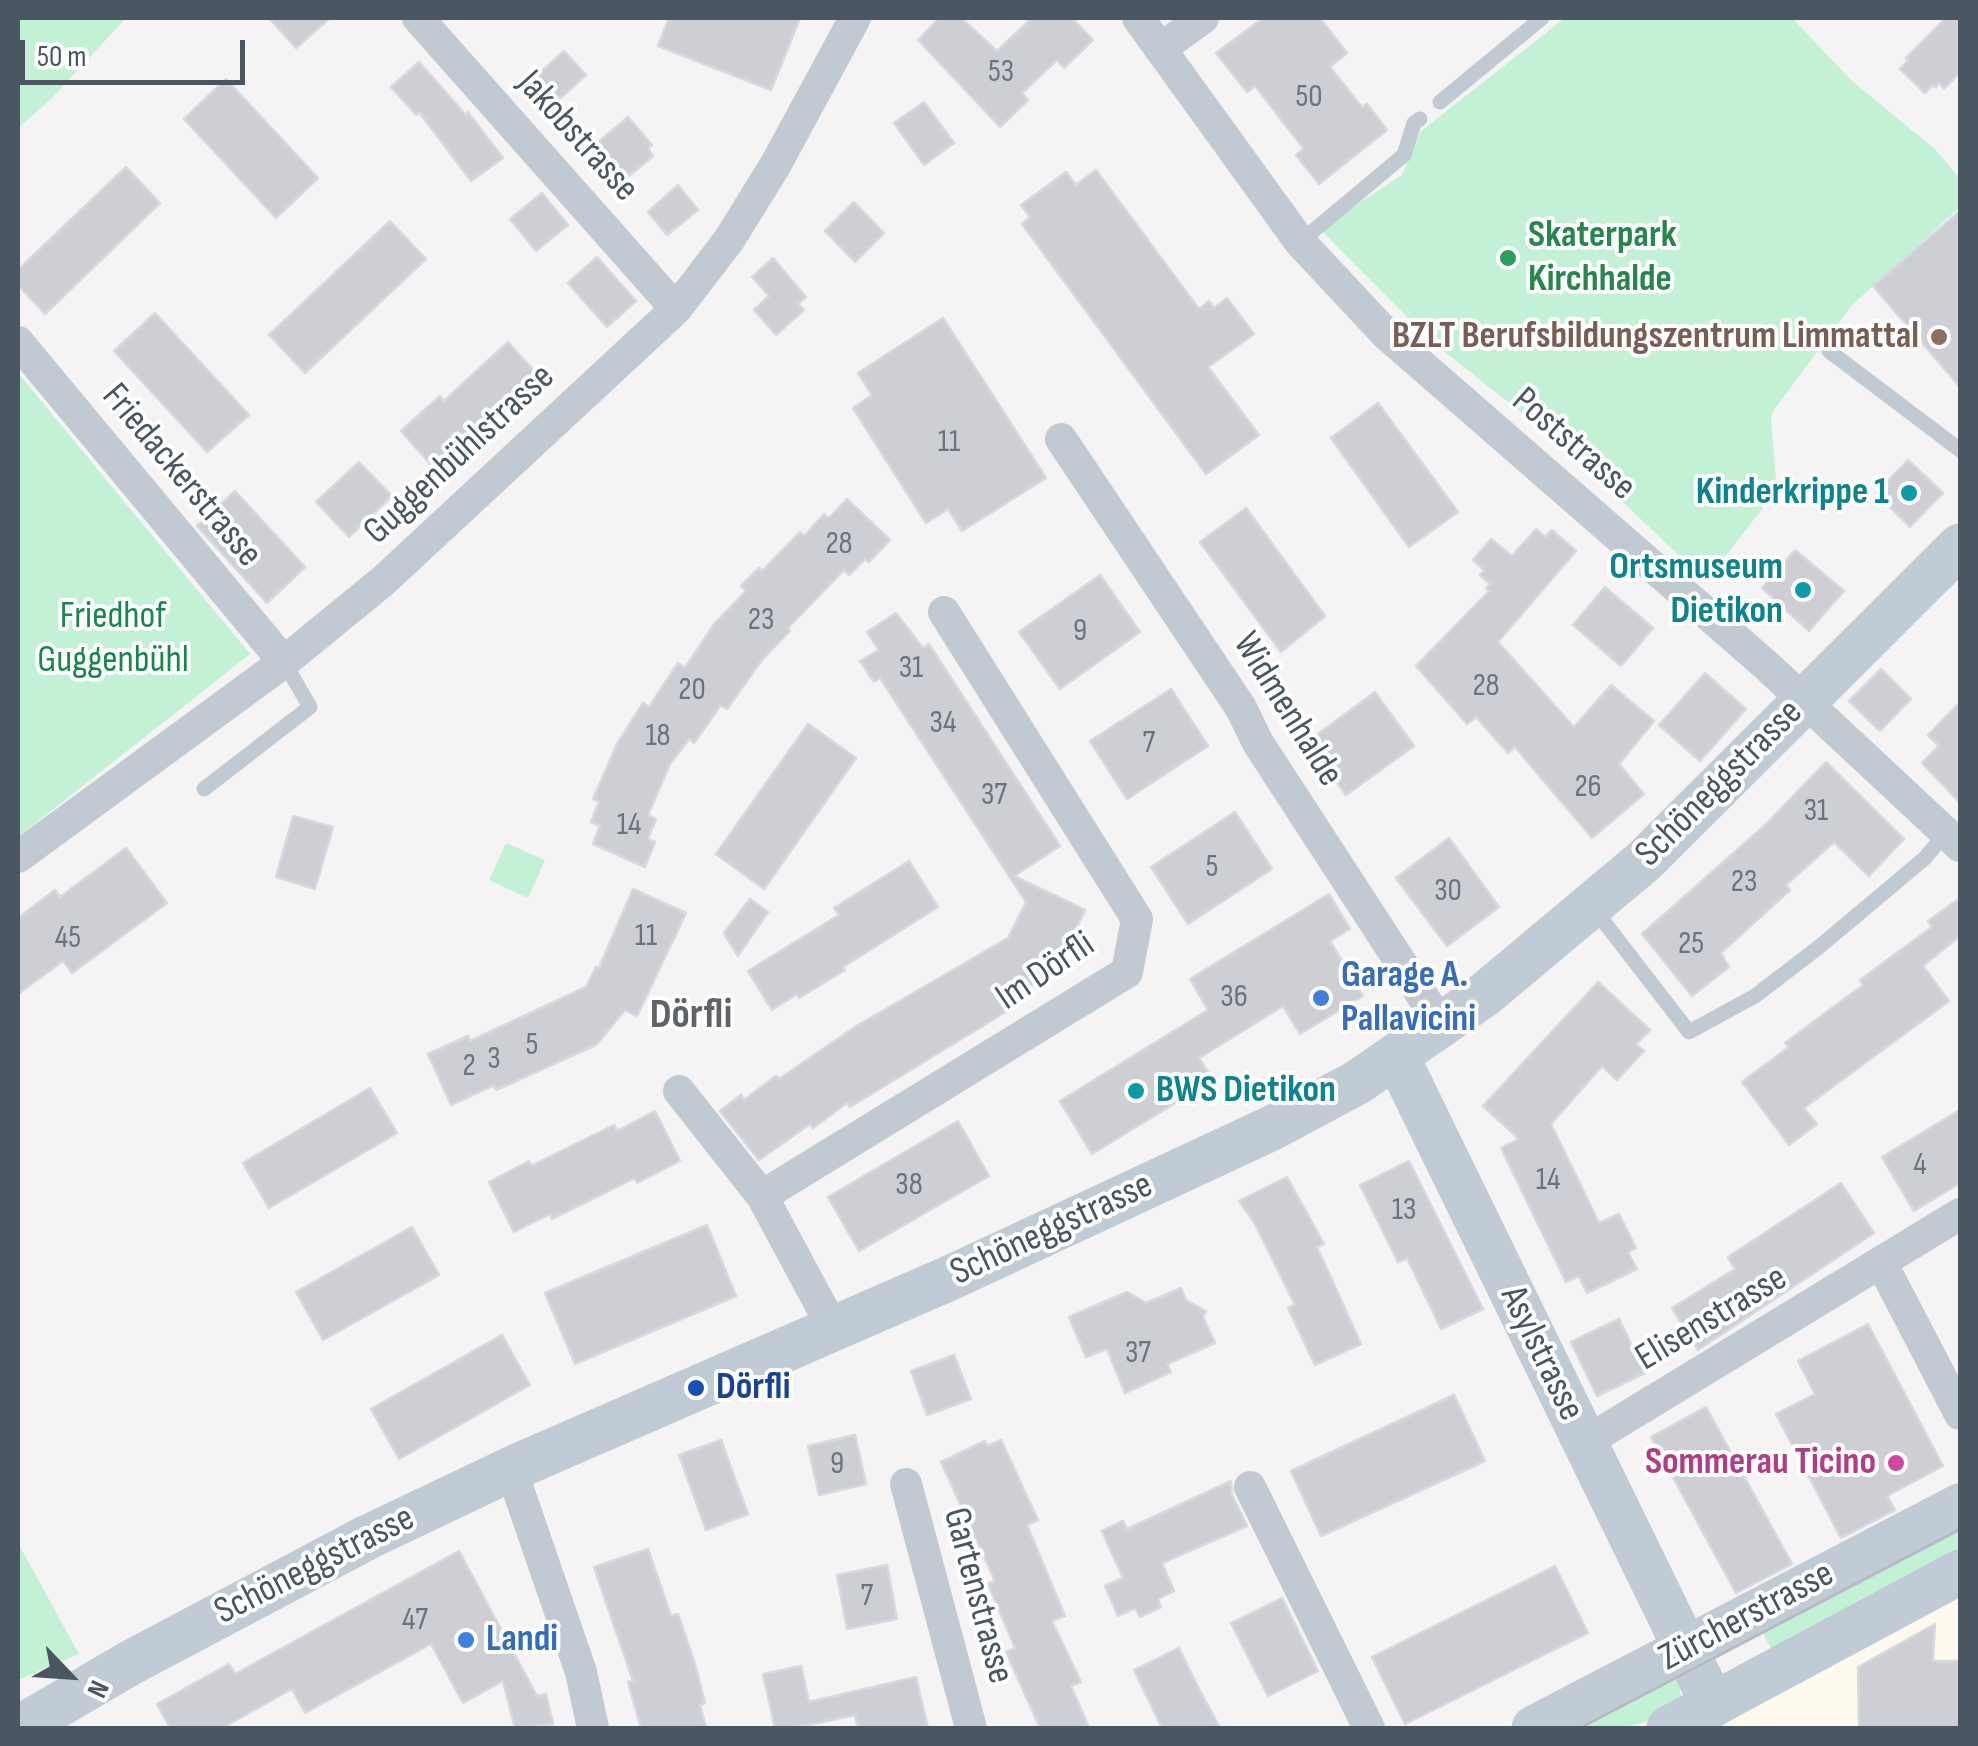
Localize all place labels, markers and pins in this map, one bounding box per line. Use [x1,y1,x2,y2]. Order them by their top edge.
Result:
place label: Skaterpark Kirchhalde [1528,213,1677,302]
marker: Skaterpark Kirchhalde [1497,247,1519,269]
place label: BZLT Berufsbildungszentrum Limmattal [1392,314,1919,360]
marker: BZLT Berufsbildungszentrum Limmattal [1928,326,1950,348]
place label: Kinderkrippe 1 [1696,470,1889,516]
marker: Kinderkrippe 1 [1898,482,1920,504]
place label: Ortsmuseum Dietikon [1609,545,1783,634]
marker: Ortsmuseum Dietikon [1792,579,1814,601]
place label: Garage A. Pallavicini [1341,953,1476,1042]
marker: Garage A. Pallavicini [1310,987,1332,1009]
place label: BWS Dietikon [1156,1068,1336,1114]
marker: BWS Dietikon [1125,1080,1147,1102]
place label: Dörfli [716,1365,791,1411]
marker: Dörfli [685,1377,707,1399]
place label: Sommerau Ticino [1645,1440,1876,1486]
marker: Sommerau Ticino [1885,1452,1907,1474]
place label: Landi [486,1617,558,1663]
marker: Landi [455,1629,477,1651]

